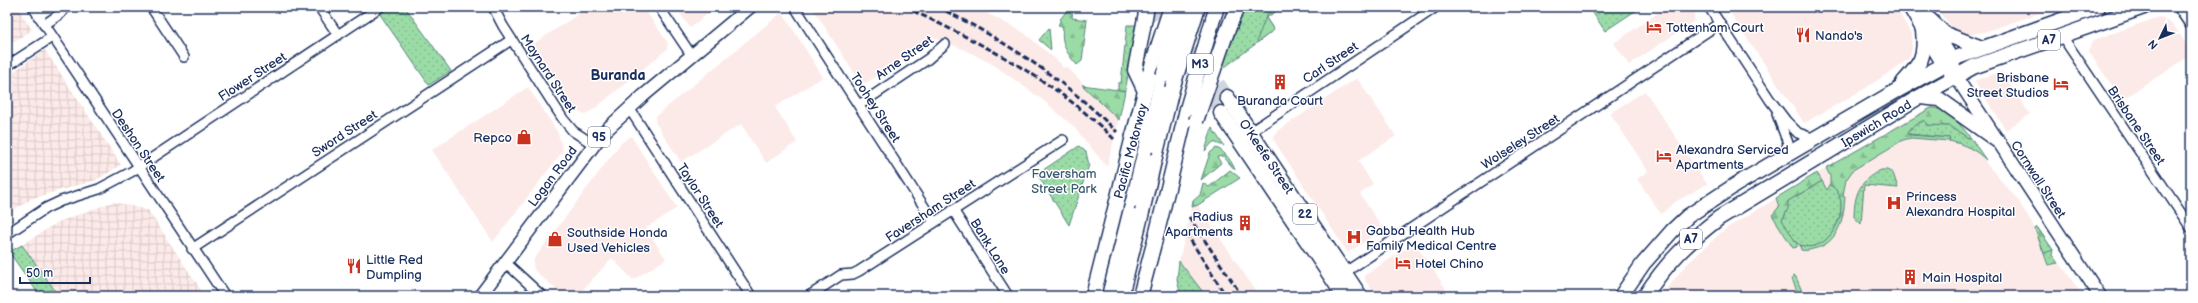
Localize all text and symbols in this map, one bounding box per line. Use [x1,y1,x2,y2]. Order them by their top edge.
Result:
hotel icon: Tottenham Court [1645,18,1663,36]
north arrow [2140,18,2180,58]
place label: Tottenham Court [1666,20,1764,36]
restaurant icon: Nando's [1794,26,1812,44]
place label: Nando's [1815,28,1863,44]
road number: A7 [2038,30,2060,50]
street label: Maynard Street [517,31,579,116]
street label: Arne Street [873,32,936,83]
text: N [2145,37,2161,52]
street label: Carl Street [1300,39,1361,87]
street label: Flower Street [216,49,290,105]
road number: M3 [1187,54,1213,74]
district label: Buranda [590,67,646,84]
street label: Toohey Street [847,70,904,145]
place label: Brisbane Street Studios [1967,70,2050,101]
building icon: Buranda Court [1271,73,1289,91]
hotel icon: Brisbane Street Studios [2052,75,2070,93]
street label: Brisbane Street [2104,83,2168,168]
place label: Buranda Court [1237,93,1323,109]
street label: Ipswich Road [1839,97,1914,151]
street label: Pacific Motorway [1111,102,1151,201]
street label: Deshon Street [108,106,168,185]
street label: Sword Street [309,107,380,161]
street label: Wolseley Street [1478,111,1563,173]
street label: O'Keefe Street [1235,116,1297,197]
road number: 95 [588,127,610,147]
shop icon: Repco [515,128,533,146]
place label: Repco [473,130,512,146]
street label: Cornwall Street [2007,138,2069,221]
place label: Alexandra Serviced Apartments [1676,142,1789,173]
street label: Logan Road [525,143,581,210]
hotel icon: Alexandra Serviced Apartments [1655,147,1673,165]
street label: Taylor Street [673,160,727,231]
park label: Faversham Street Park [1031,166,1097,197]
street label: Faversham Street [883,176,978,246]
place label: Princess Alexandra Hospital [1906,189,2015,220]
hospital icon: Princess Alexandra Hospital [1885,194,1903,212]
road number: 22 [1293,204,1317,224]
place label: Radius Apartments [1165,209,1234,240]
building icon: Radius Apartments [1236,214,1254,232]
street label: Bank Lane [967,216,1014,278]
place label: Gabba Health Hub Family Medical Centre [1366,223,1497,254]
place label: Southside Honda Used Vehicles [567,225,668,256]
hospital icon: Gabba Health Hub Family Medical Centre [1345,228,1363,246]
road number: A7 [1680,229,1702,249]
shop icon: Southside Honda Used Vehicles [546,230,564,248]
place label: Little Red Dumpling [366,252,423,283]
hotel icon: Hotel Chino [1394,254,1412,272]
place label: Hotel Chino [1415,256,1484,272]
restaurant icon: Little Red Dumpling [345,257,363,275]
scale bar [20,259,90,285]
text: 50 m [26,266,53,281]
building icon: Main Hospital [1901,268,1919,286]
place label: Main Hospital [1922,270,2002,286]

